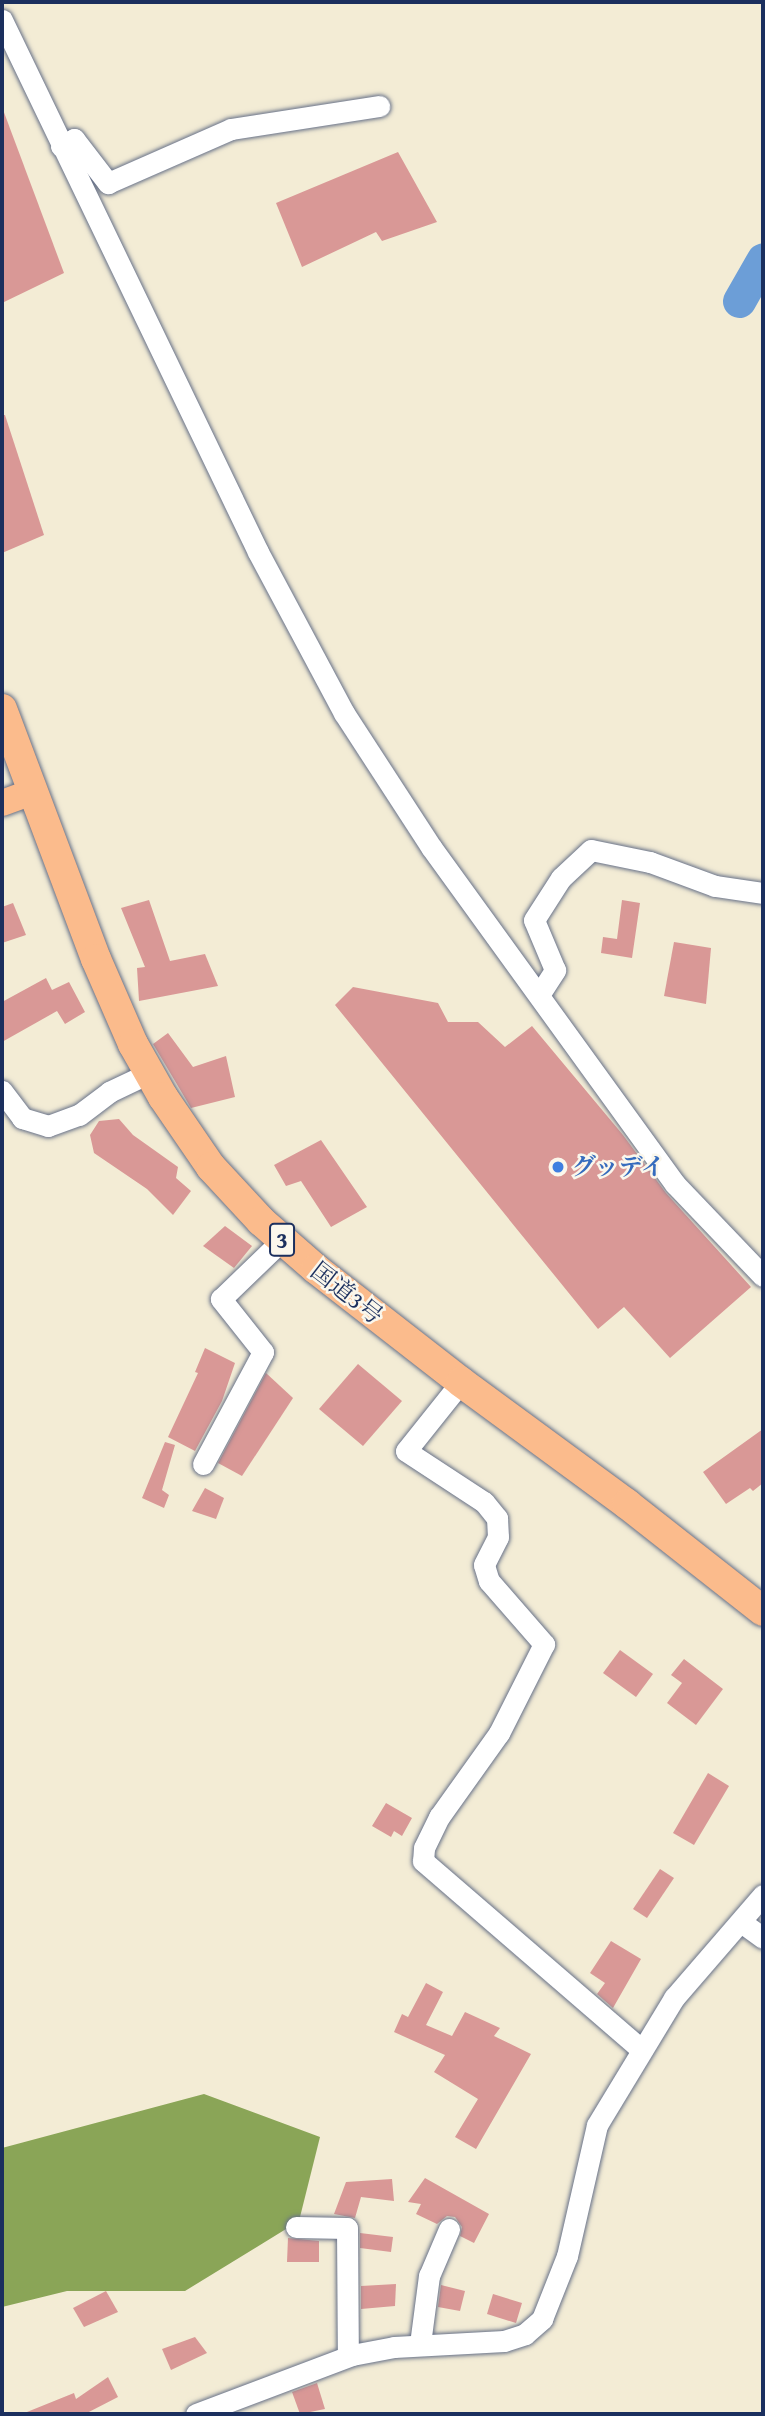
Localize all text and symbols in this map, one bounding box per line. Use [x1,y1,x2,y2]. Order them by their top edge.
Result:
place label: グッデイ [572,1153,668,1181]
marker: グッデイ [550,1159,566,1175]
road number: 3 [268,1220,296,1260]
street label: 国道3号 [305,1256,389,1330]

